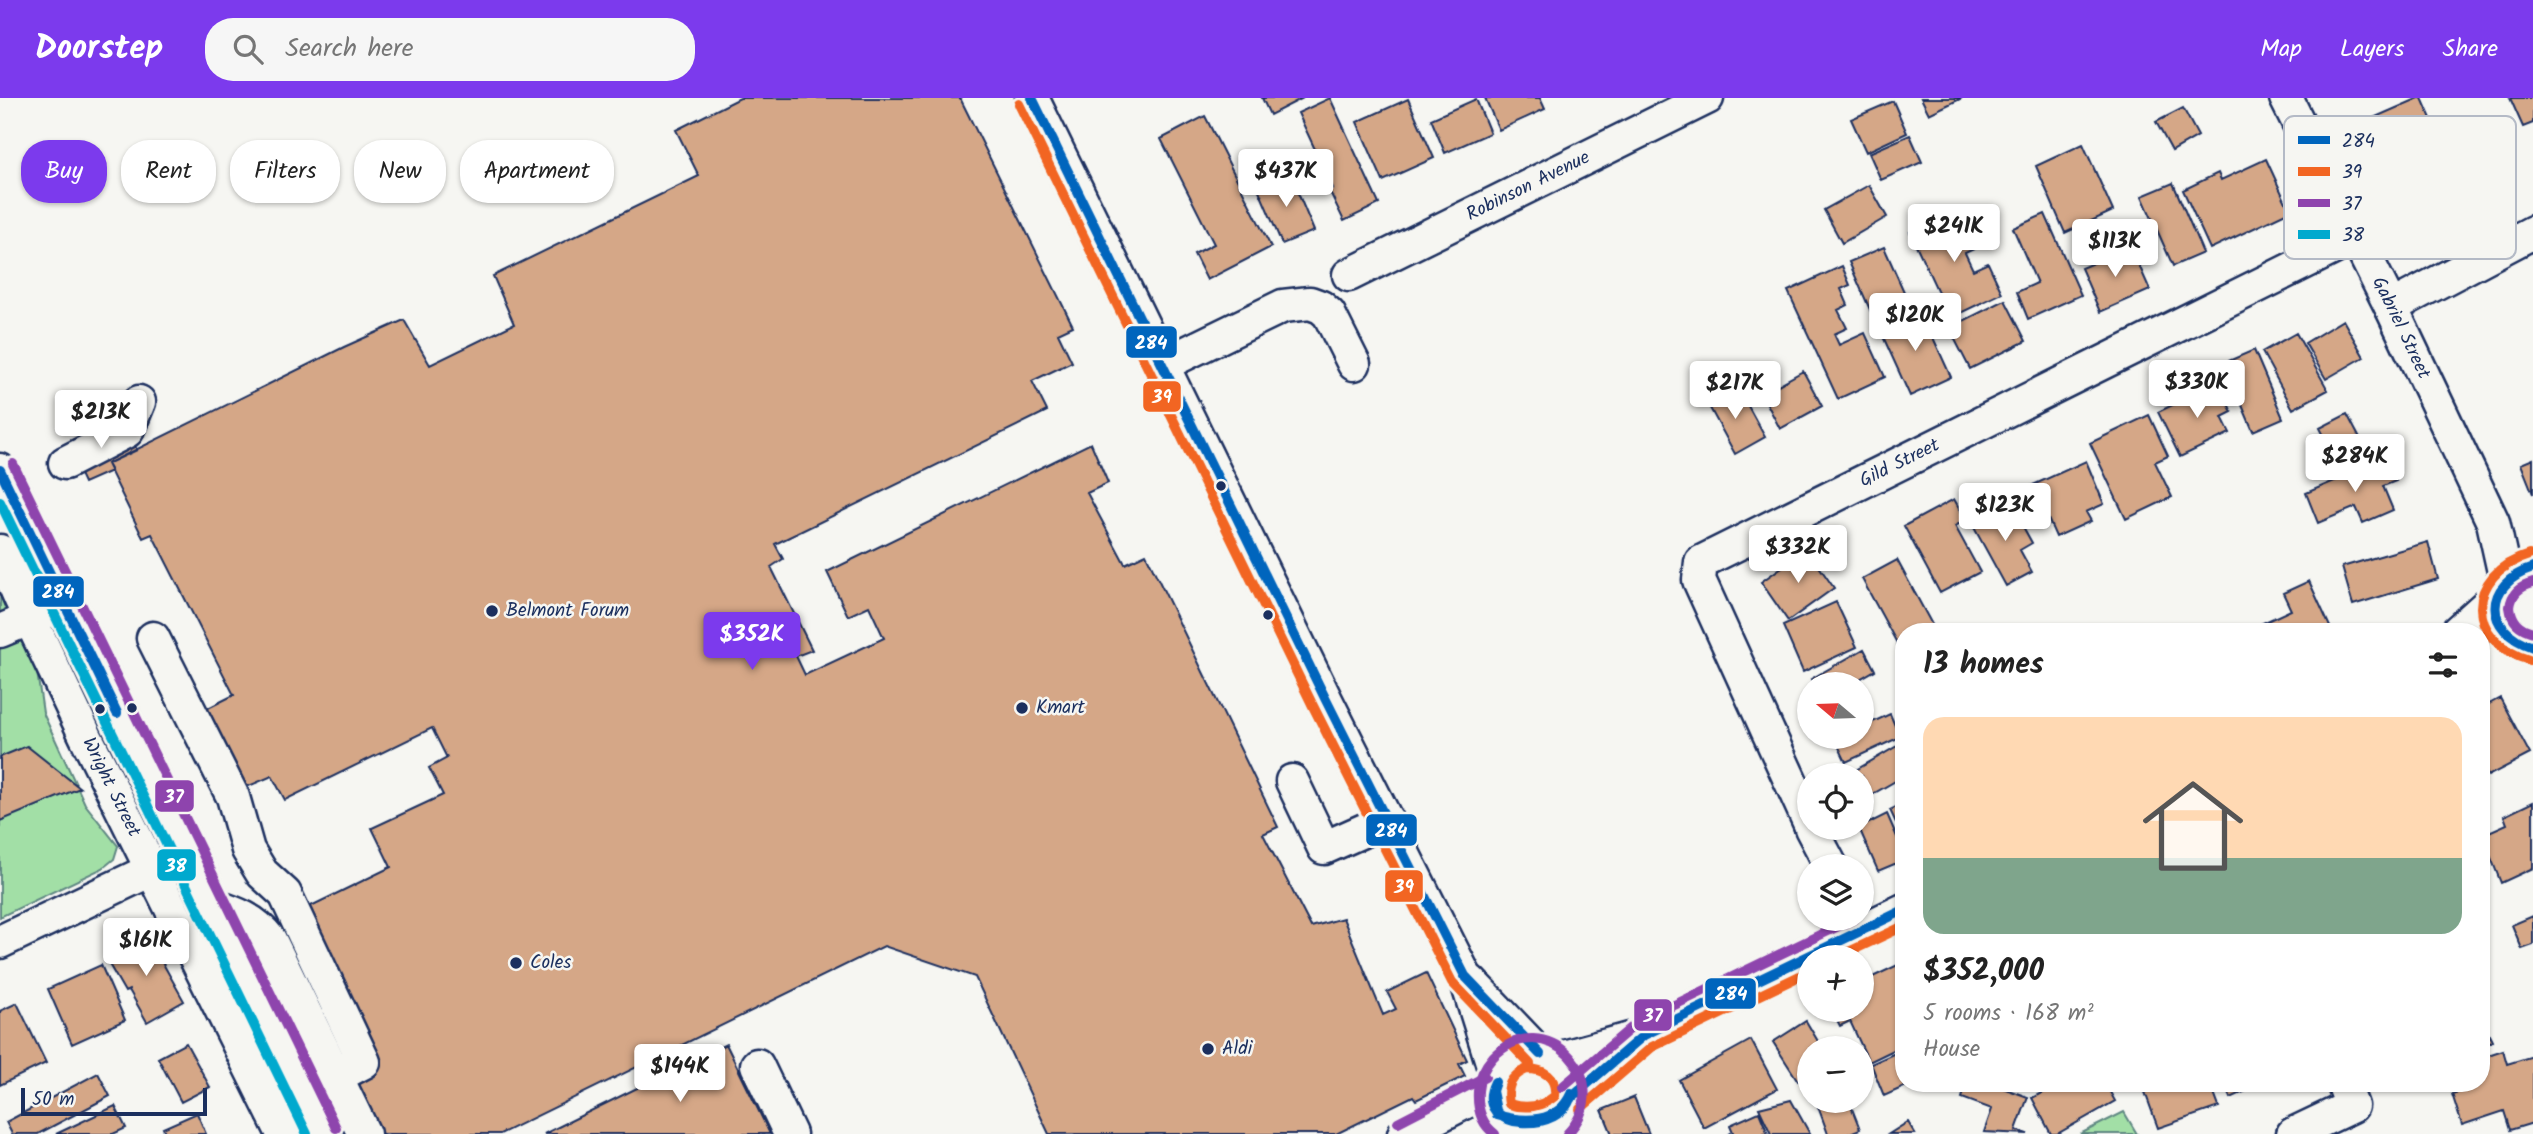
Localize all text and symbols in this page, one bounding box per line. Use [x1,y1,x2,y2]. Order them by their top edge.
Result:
search box [205,18,695,81]
text: Doorstep [35,23,163,76]
text: Search here [285,28,413,70]
icon: search [229,30,267,68]
text: Map [2260,30,2302,69]
text: Layers [2340,30,2404,69]
text: Share [2442,30,2498,69]
legend [2284,116,2516,259]
text: 284 [2342,127,2375,157]
chip: Buy [21,140,107,203]
chip: Rent [121,140,216,203]
chip: Filters [230,140,340,203]
chip: New [354,140,446,203]
chip: Apartment [460,140,614,203]
street label: Robinson Avenue [1461,143,1596,230]
pin: $437K [1237,150,1335,209]
text: $437K [1254,154,1318,190]
text: 39 [2342,158,2362,188]
text: 37 [2342,190,2363,220]
pin: $241K [1905,204,2003,264]
text: $241K [1924,209,1984,245]
pin: $113K [2066,220,2164,279]
text: 38 [2342,221,2365,251]
text: $113K [2088,224,2142,260]
street label: Gabriel Street [2363,272,2438,385]
pin: $120K [1866,294,1964,353]
text: $120K [1885,298,1945,334]
line badge: 284 [1125,325,1178,359]
text: 284 [1135,329,1168,359]
pin: $330K [2148,360,2246,420]
pin: $217K [1686,362,1784,421]
text: $330K [2165,365,2229,401]
text: $217K [1706,366,1764,402]
line badge: 39 [1142,380,1182,413]
text: 39 [1151,383,1172,413]
pin: $213K [52,390,150,450]
text: $213K [71,395,131,431]
street label: Gild Street [1854,431,1946,496]
pin: $284K [2306,434,2404,494]
text: $284K [2322,439,2388,475]
unlabelled marker [1214,479,1228,493]
pin: $123K [1956,484,2054,543]
text: $123K [1975,488,2035,524]
pin: $332K [1749,526,1847,585]
text: $332K [1765,530,1831,566]
line badge: 284 [32,575,85,608]
text: 284 [42,578,75,608]
place label: Belmont Forum [506,596,629,626]
marker: Belmont Forum [484,603,500,619]
unlabelled marker [1261,608,1275,622]
pin: $352K [703,612,801,672]
text: $352K [719,617,785,653]
text: 13 homes [1923,641,2044,689]
icon: filters [2424,646,2462,684]
north arrow [1797,672,1874,749]
map controls [1797,672,1874,1113]
place label: Kmart [1036,693,1086,723]
marker: Kmart [1014,700,1030,716]
unlabelled marker [125,701,139,715]
unlabelled marker [93,702,107,716]
street label: Wright Street [73,732,149,843]
button: locate [1797,763,1874,840]
icon: home [2130,763,2256,889]
line badge: 37 [154,779,195,813]
text: 37 [163,783,185,813]
line badge: 284 [1365,813,1418,847]
text: 284 [1375,817,1408,847]
line badge: 38 [156,848,197,882]
text: 38 [164,852,188,882]
button: layers [1797,854,1874,931]
line badge: 39 [1384,869,1424,903]
text: 39 [1393,873,1414,903]
pin: $161K [97,918,195,978]
text: $161K [119,923,173,959]
button: + [1797,945,1874,1022]
place label: Coles [530,948,571,978]
text: $352,000 [1923,948,2044,996]
marker: Coles [508,955,524,971]
line badge: 284 [1704,977,1757,1010]
text: 284 [1715,980,1748,1010]
text: 5 rooms · 168 m² [1923,996,2094,1032]
line badge: 37 [1633,998,1673,1032]
text: 37 [1642,1002,1664,1032]
text: House [1923,1032,1980,1068]
place label: Aldi [1222,1034,1254,1064]
button: − [1797,1036,1874,1113]
marker: Aldi [1200,1041,1216,1057]
pin: $144K [631,1044,729,1104]
text: $144K [650,1049,710,1085]
scale bar [21,1085,206,1117]
text: 50 m [32,1085,74,1115]

